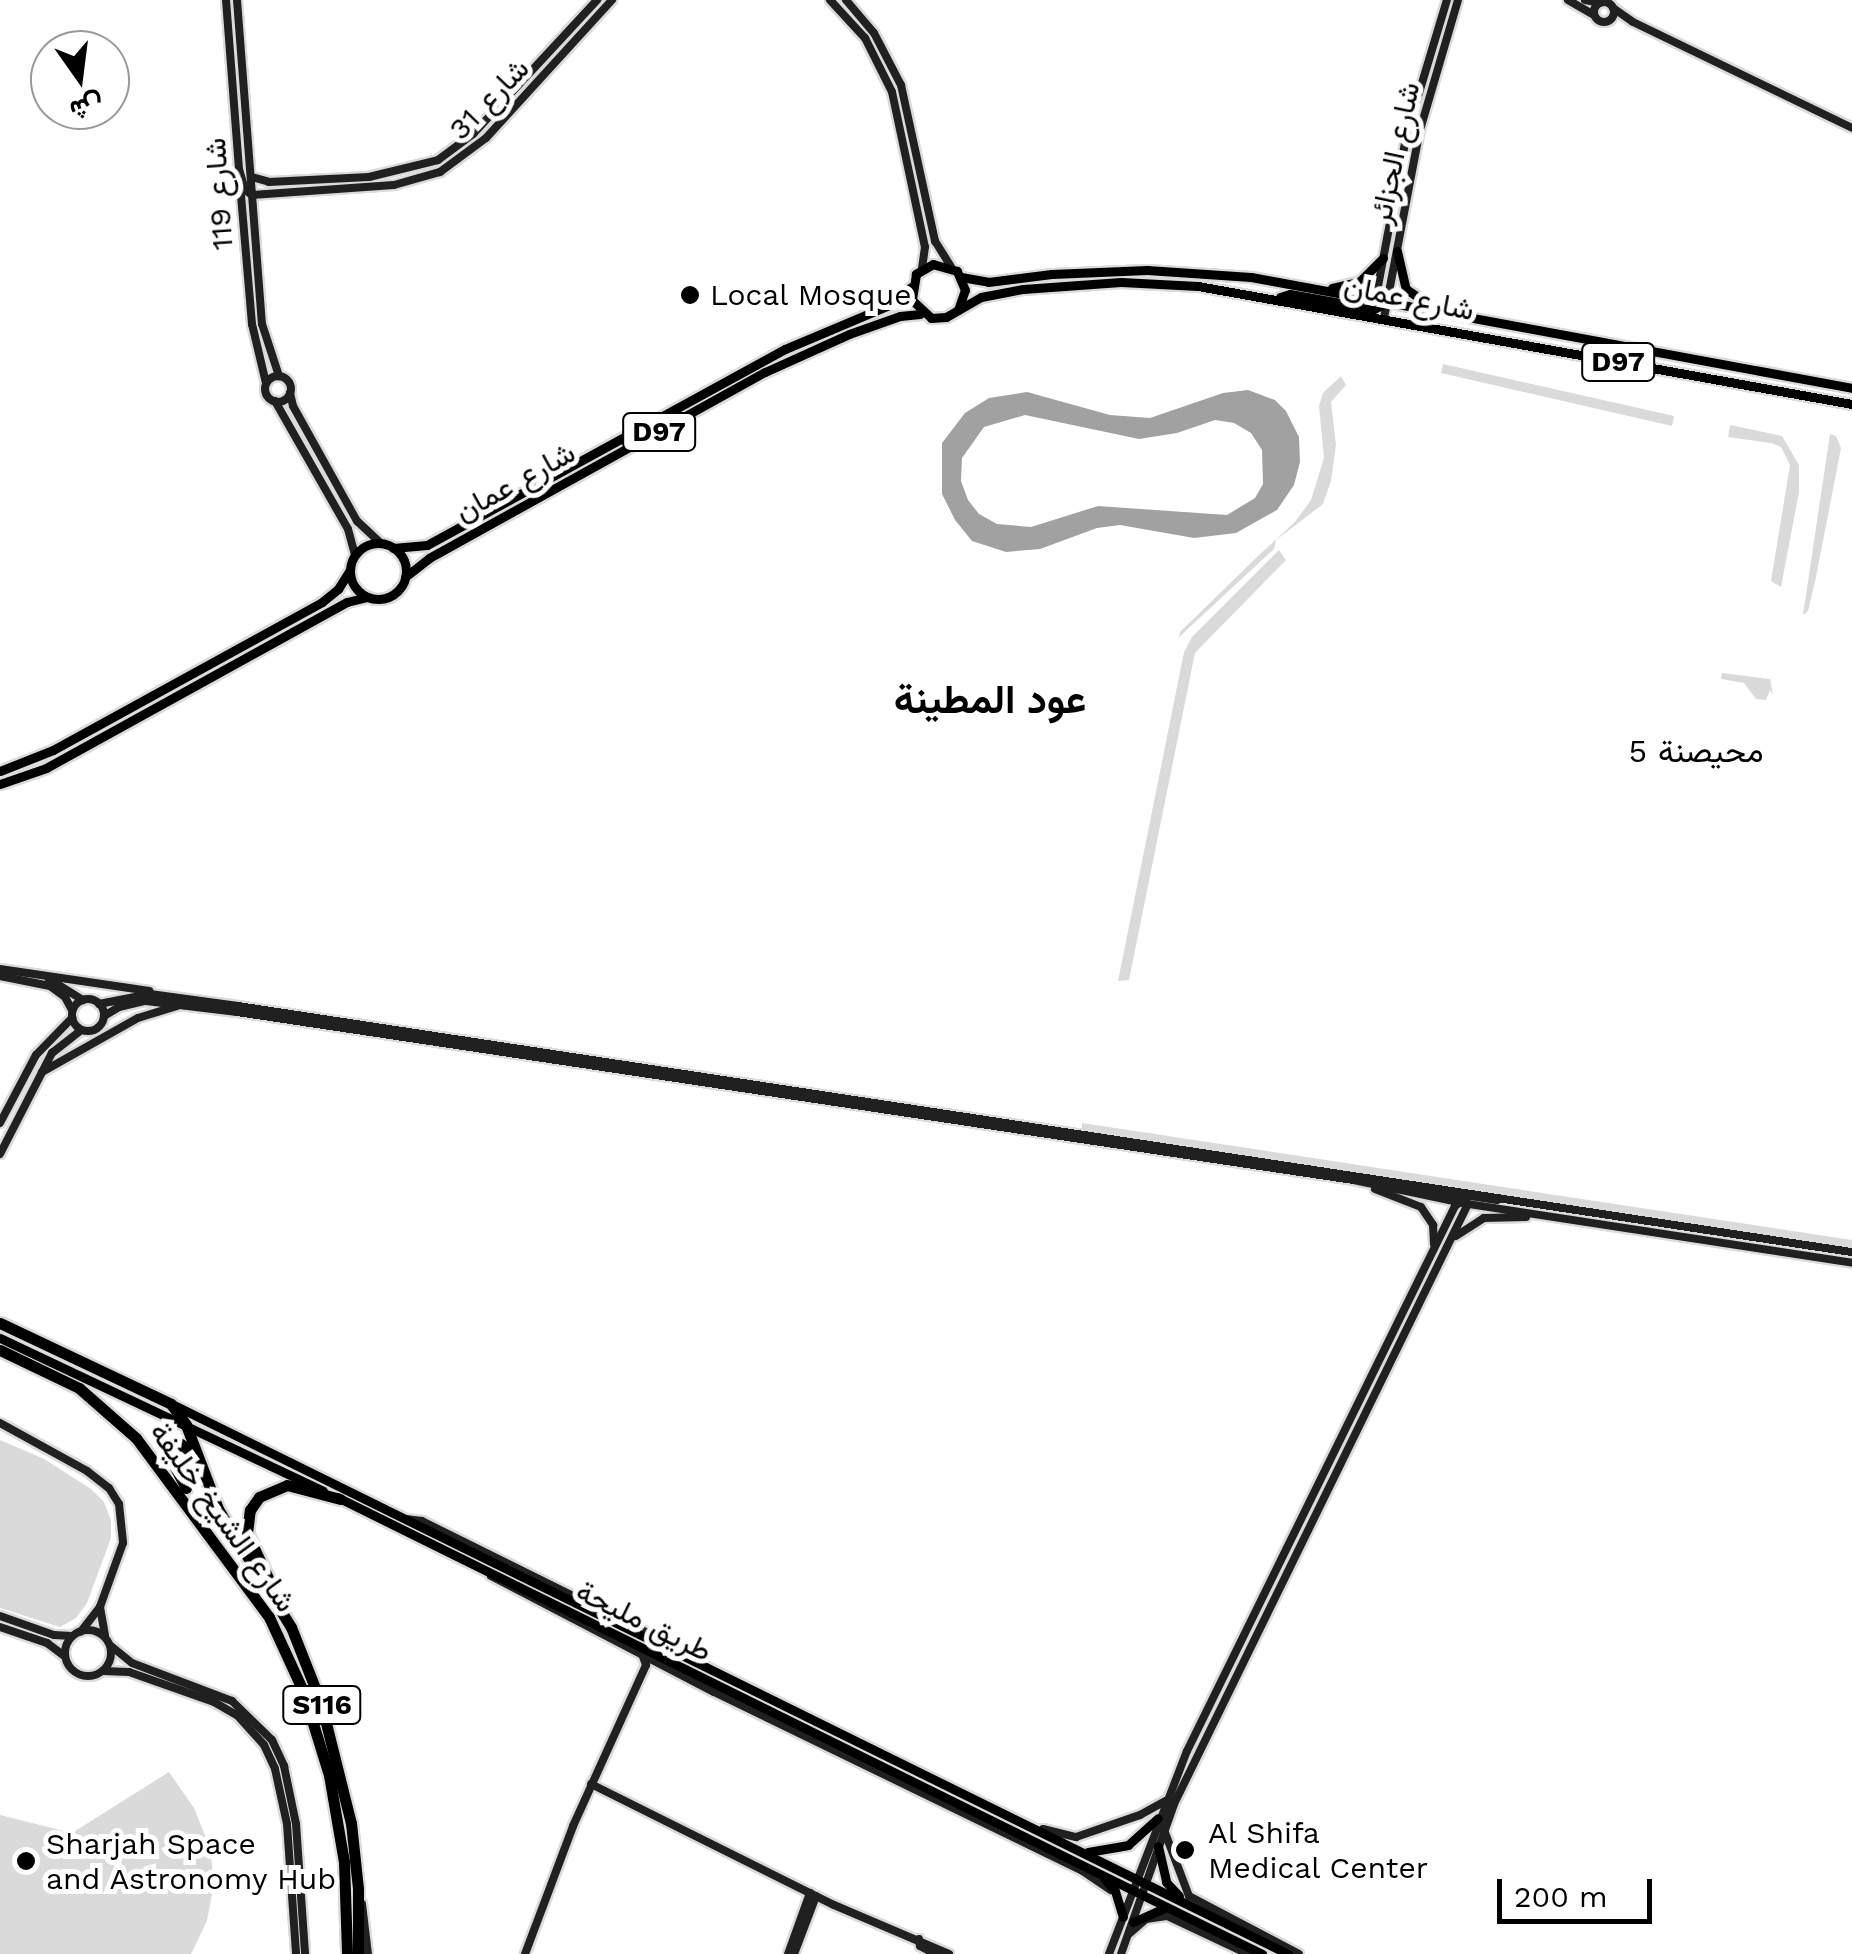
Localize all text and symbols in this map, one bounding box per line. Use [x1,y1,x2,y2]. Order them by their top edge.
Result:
north arrow [30,30,130,130]
street label: شارع 31 [441,51,537,147]
street label: شارع الجزائر [1362,79,1428,227]
text: ش [67,88,107,128]
street label: شارع 119 [197,137,241,251]
street label: شارع عمان [1341,268,1477,328]
place label: Local Mosque [710,277,912,313]
marker: Local Mosque [679,284,701,306]
road number: D97 [1580,339,1656,385]
road number: D97 [622,409,696,455]
street label: شارع عمان [449,434,581,530]
district label: عود المطينة [894,676,1086,724]
district label: محيصنة 5 [1629,732,1763,770]
street label: شارع الشيخ خليفة [142,1415,304,1619]
street label: طريق مليحة [570,1573,718,1669]
road number: S116 [282,1682,362,1728]
place label: Al Shifa Medical Center [1208,1815,1429,1886]
place label: Sharjah Space and Astronomy Hub [46,1826,338,1896]
marker: Al Shifa Medical Center [1172,1837,1198,1863]
marker: Sharjah Space and Astronomy Hub [15,1850,37,1872]
scale bar [1502,1859,1657,1921]
text: 200 m [1514,1879,1608,1914]

